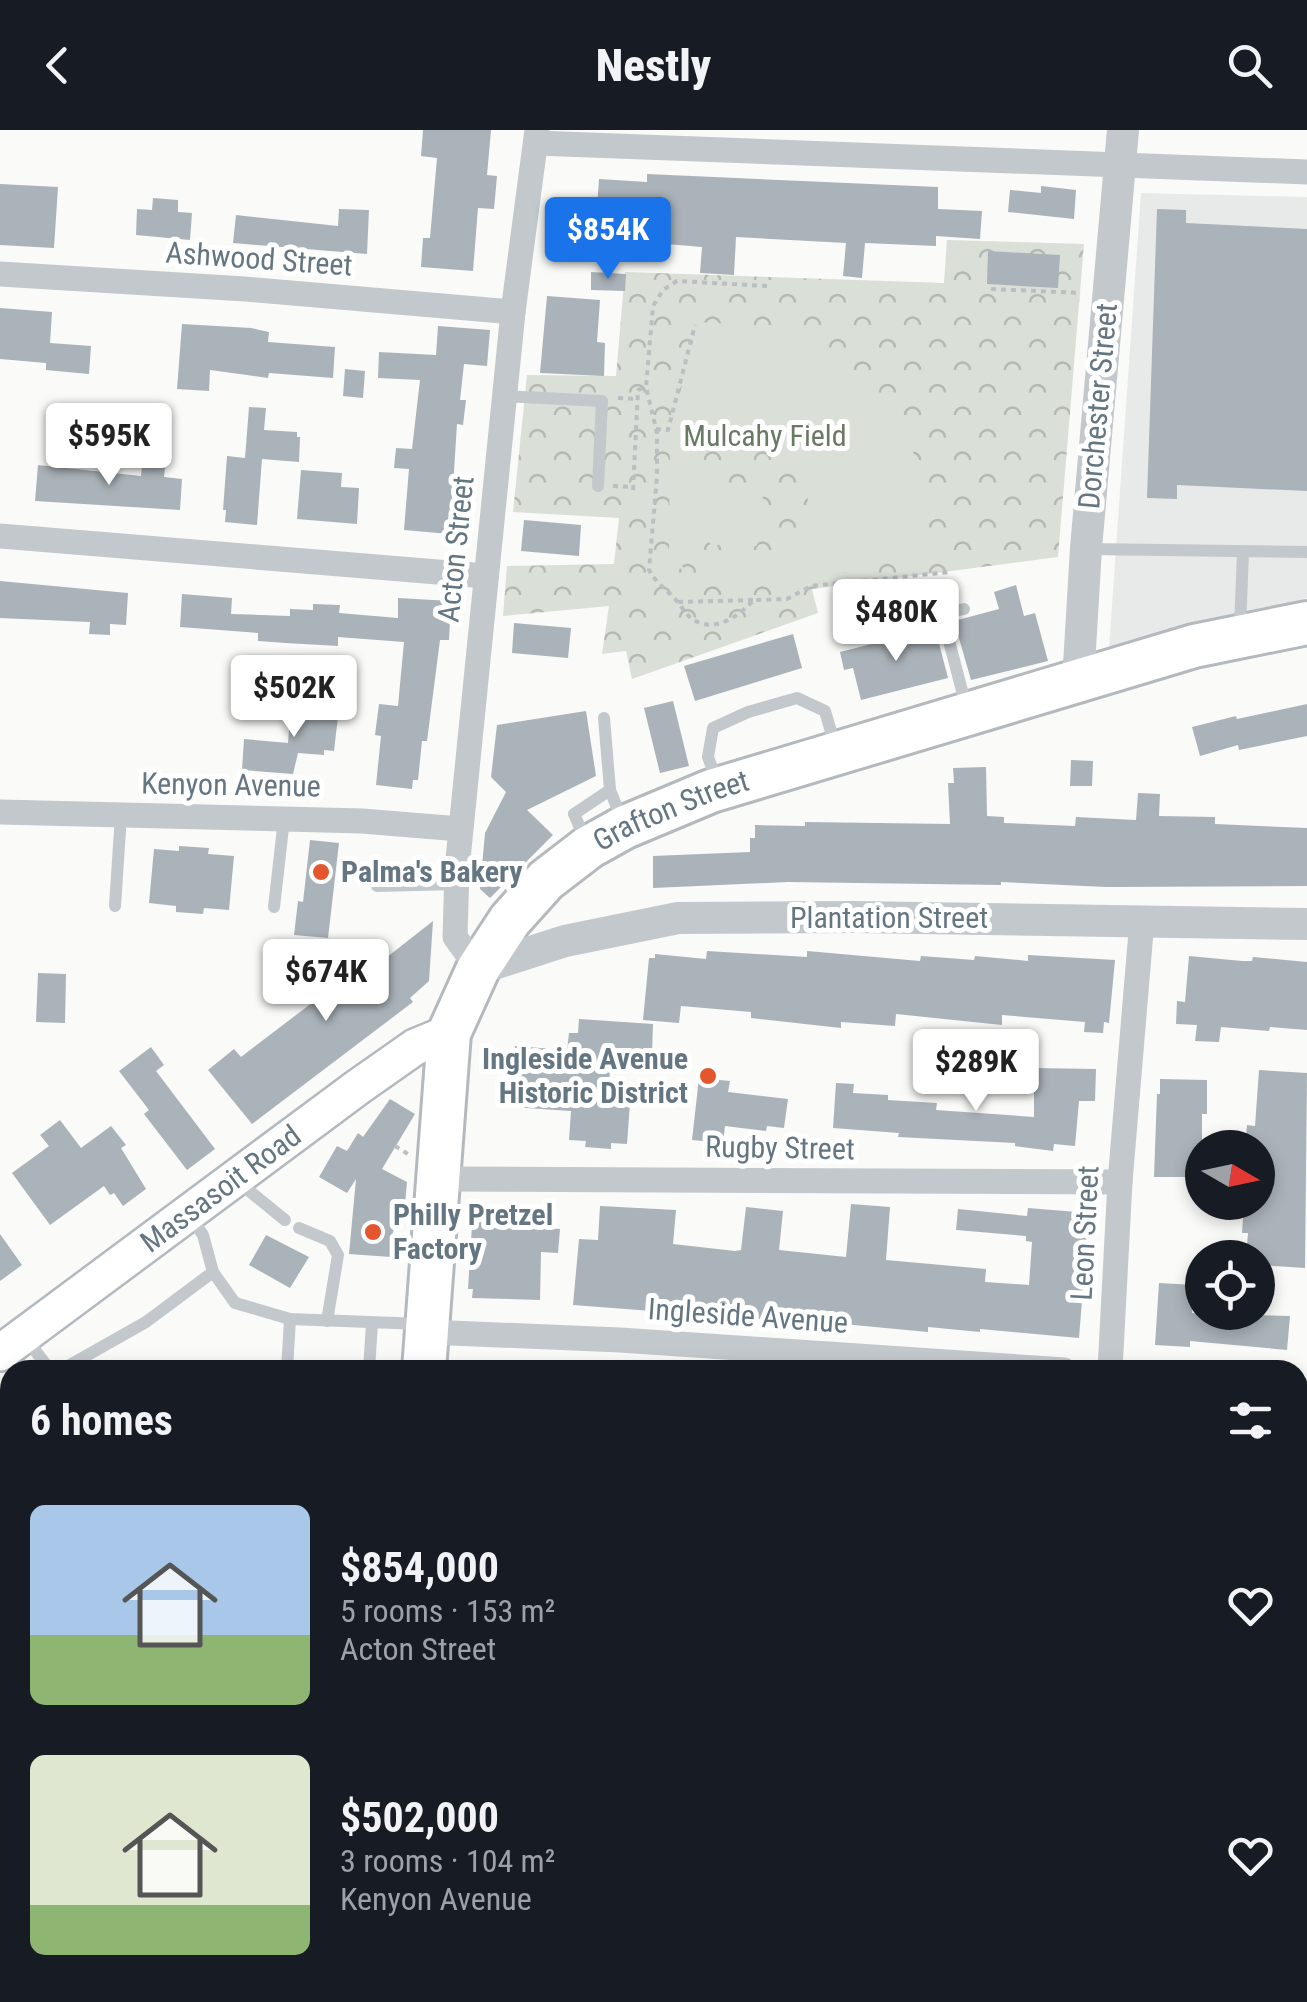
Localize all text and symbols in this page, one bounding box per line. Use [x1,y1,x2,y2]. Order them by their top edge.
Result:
icon: back [30,38,85,93]
icon: search [1222,38,1277,93]
text: Nestly [596,39,711,92]
pin: $854K [538,197,678,282]
text: $854K [567,210,649,248]
street label: Ashwood Street [164,235,354,282]
street label: Dorchester Street [1071,302,1124,510]
pin: $595K [39,403,179,488]
text: $595K [68,416,150,454]
park label: Mulcahy Field [683,418,847,453]
street label: Acton Street [430,474,481,624]
pin: $480K [826,579,966,664]
text: $480K [855,592,937,630]
pin: $502K [224,655,364,740]
text: $502K [253,668,335,706]
street label: Grafton Street [587,763,753,858]
street label: Kenyon Avenue [141,765,321,804]
place label: Palma's Bakery [341,854,523,889]
marker: Palma's Bakery [310,861,332,883]
street label: Plantation Street [790,900,988,935]
pin: $674K [256,939,396,1024]
text: $674K [285,952,367,990]
pin: $289K [906,1029,1046,1114]
place label: Ingleside Avenue Historic District [482,1041,688,1110]
text: $289K [935,1042,1017,1080]
marker: Ingleside Avenue Historic District [697,1065,719,1087]
street label: Massasoit Road [134,1118,307,1259]
street label: Rugby Street [705,1129,855,1166]
north arrow [1185,1130,1275,1220]
map controls [1185,1130,1275,1330]
street label: Leon Street [1063,1165,1106,1301]
place label: Philly Pretzel Factory [393,1197,553,1266]
marker: Philly Pretzel Factory [362,1221,384,1243]
button: locate [1185,1240,1275,1330]
street label: Ingleside Avenue [647,1291,849,1340]
icon: filters [1223,1393,1278,1448]
text: 6 homes [30,1396,173,1445]
text: $854,000 [340,1543,499,1592]
icon: home [110,1545,230,1665]
icon: heart [1223,1578,1278,1633]
text: 5 rooms · 153 m² [340,1592,555,1630]
text: Acton Street [340,1630,496,1668]
text: $502,000 [340,1793,499,1842]
icon: home [110,1795,230,1915]
icon: heart [1223,1828,1278,1883]
text: 3 rooms · 104 m² [340,1842,555,1880]
text: Kenyon Avenue [340,1880,532,1918]

